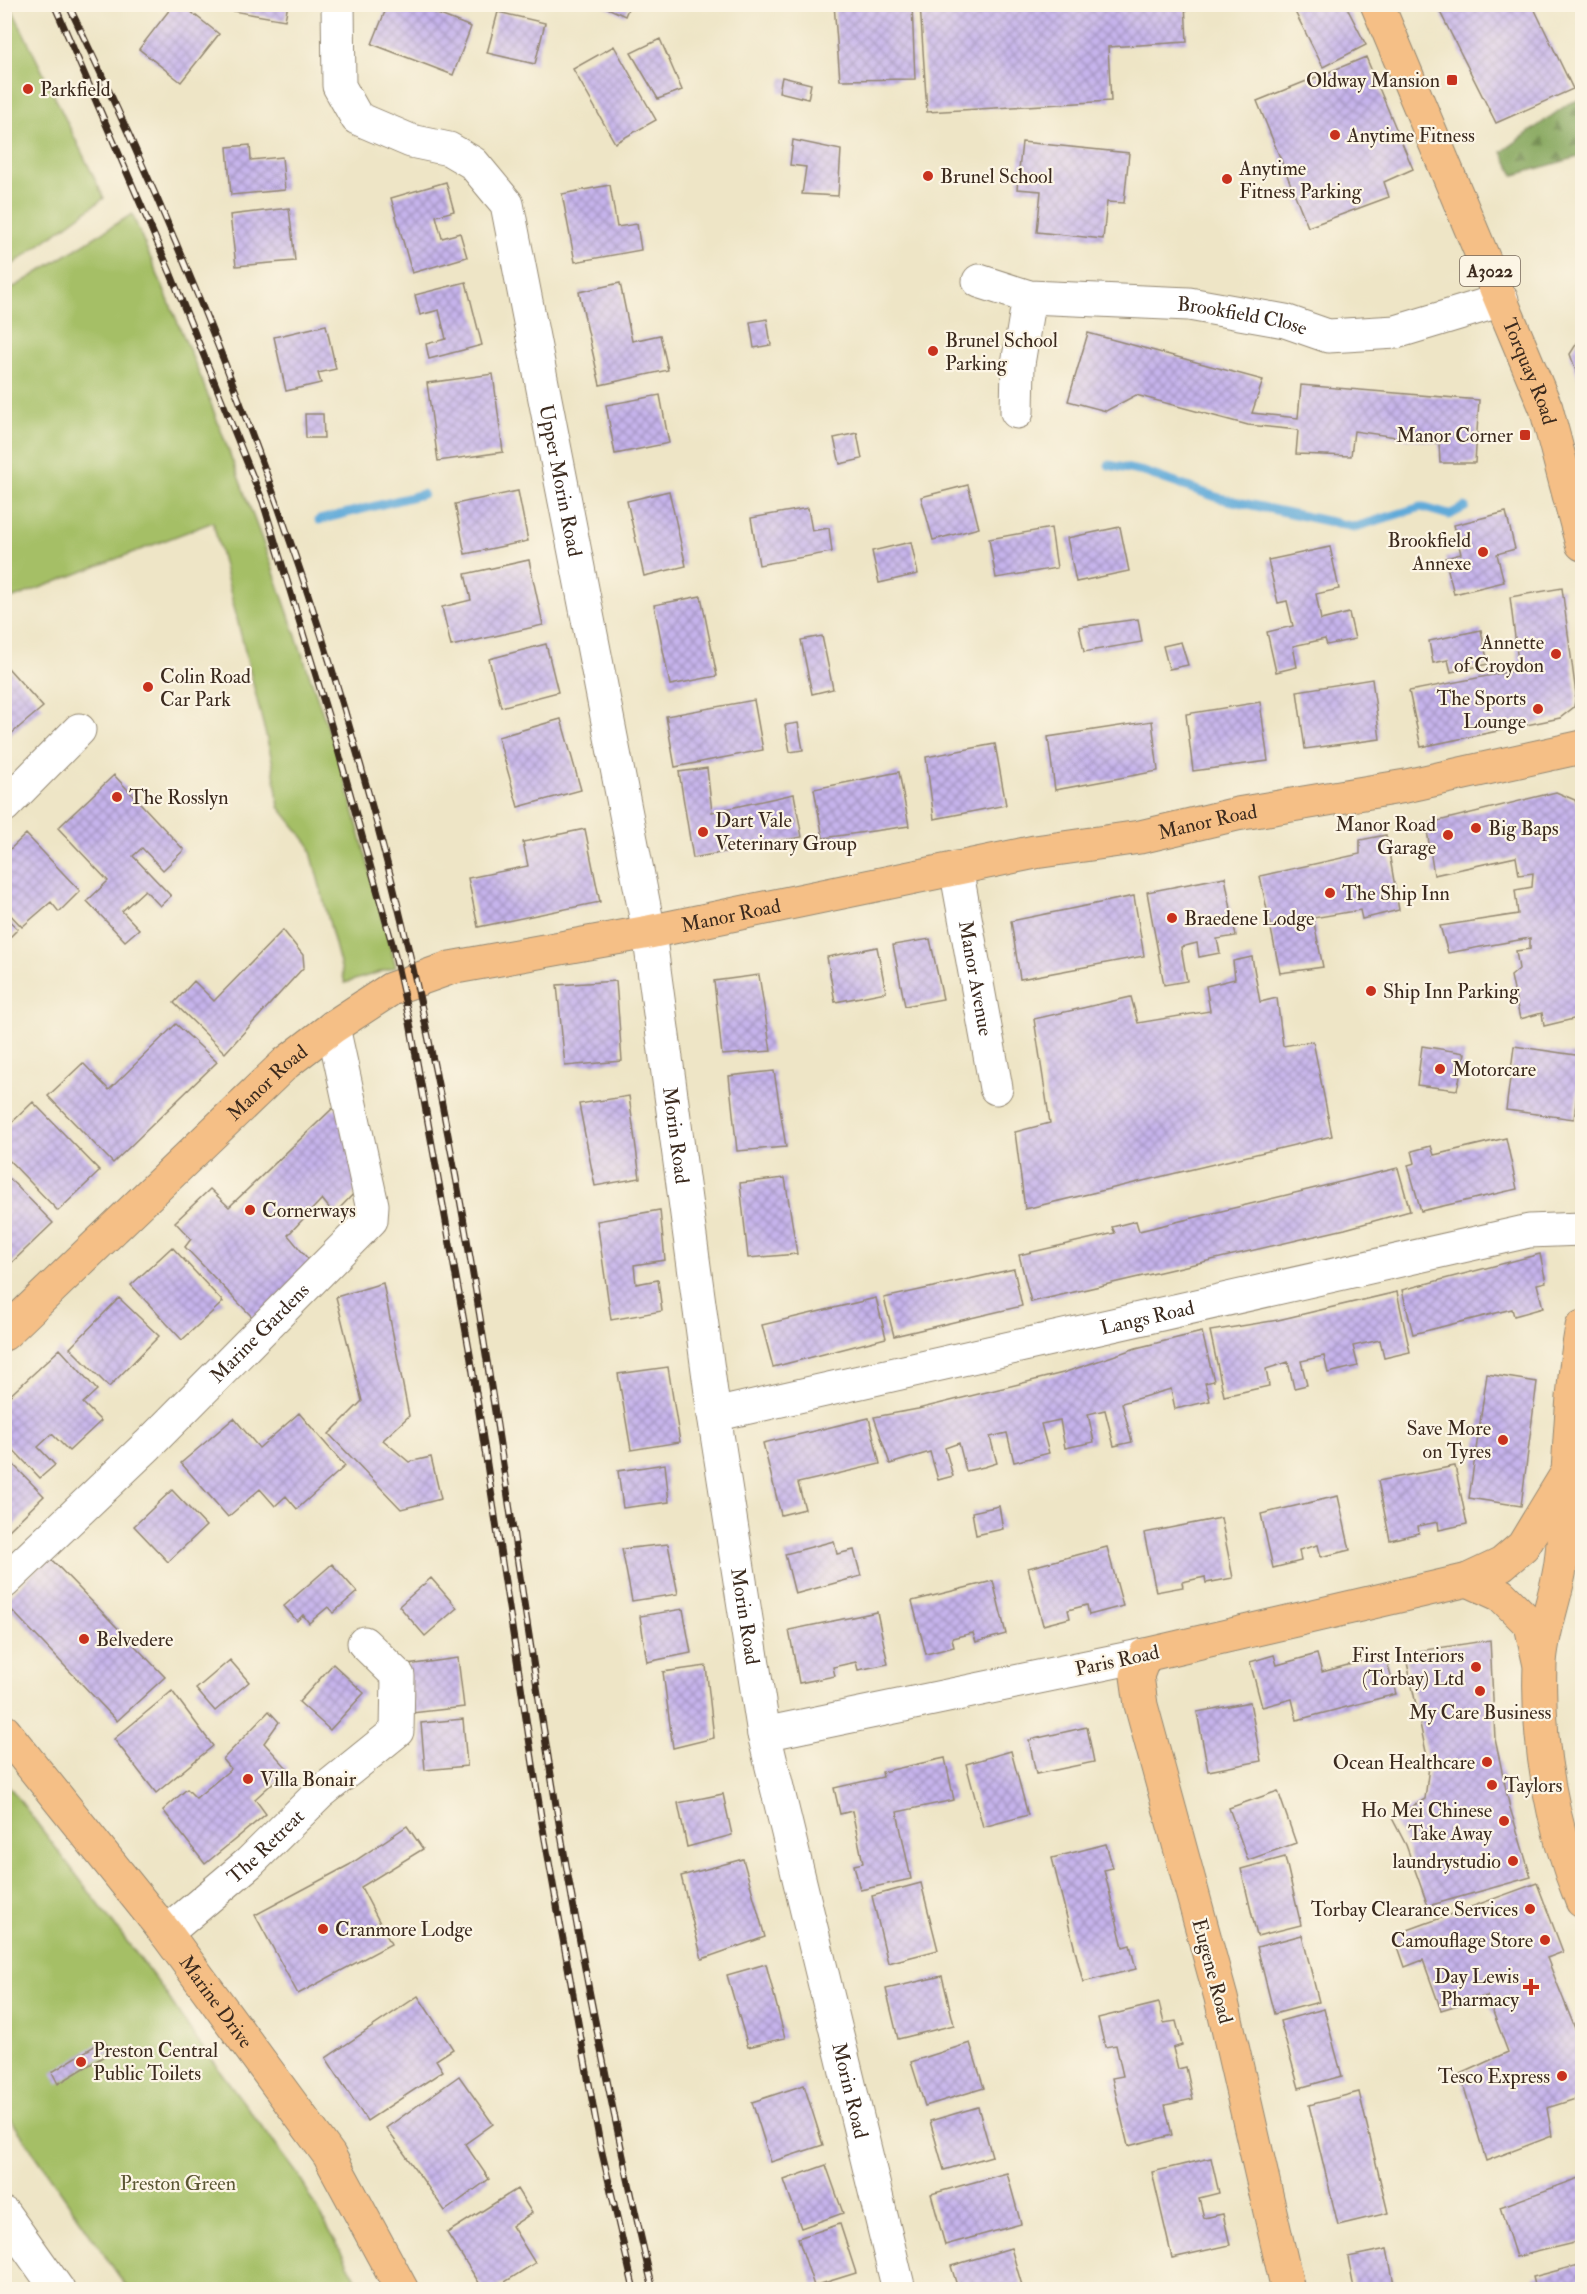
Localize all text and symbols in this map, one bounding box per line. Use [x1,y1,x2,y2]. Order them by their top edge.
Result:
place label: Oldway Mansion [1306,68,1440,93]
marker: Oldway Mansion [1445,73,1459,87]
place label: Parkfield [40,77,111,102]
marker: Parkfield [21,82,35,96]
place label: Anytime Fitness [1346,123,1475,148]
marker: Anytime Fitness [1328,128,1342,142]
place label: Anytime Fitness Parking [1238,156,1363,204]
place label: Brunel School [940,164,1053,189]
marker: Brunel School [921,169,935,183]
marker: Anytime Fitness Parking [1220,172,1234,186]
road number: A3022 [1460,256,1520,286]
street label: Brookfield Close [1177,291,1311,341]
street label: Torquay Road [1497,314,1562,428]
place label: Brunel School Parking [945,328,1058,376]
marker: Brunel School Parking [926,344,940,358]
street label: Upper Morin Road [533,402,588,559]
place label: Manor Corner [1396,423,1514,448]
marker: Manor Corner [1518,428,1532,442]
place label: Brookfield Annexe [1388,528,1471,576]
marker: Brookfield Annexe [1476,545,1490,559]
place label: Annette of Croydon [1454,630,1544,678]
marker: Annette of Croydon [1549,647,1563,661]
place label: Colin Road Car Park [160,664,251,712]
marker: Colin Road Car Park [141,680,155,694]
place label: The Sports Lounge [1436,686,1526,734]
marker: The Sports Lounge [1531,702,1545,716]
place label: The Rosslyn [129,785,228,810]
marker: The Rosslyn [110,790,124,804]
street label: Manor Road [1156,799,1259,845]
place label: Dart Vale Veterinary Group [715,808,857,857]
place label: Manor Road Garage [1335,812,1436,860]
place label: Big Baps [1488,816,1559,842]
marker: Big Baps [1469,821,1483,835]
marker: Dart Vale Veterinary Group [696,825,710,839]
marker: Manor Road Garage [1441,828,1455,842]
place label: The Ship Inn [1342,881,1450,907]
marker: The Ship Inn [1323,886,1337,900]
street label: Manor Road [679,893,783,938]
place label: Braedene Lodge [1184,906,1314,931]
marker: Braedene Lodge [1165,911,1179,925]
street label: Manor Avenue [953,918,998,1038]
place label: Ship Inn Parking [1383,979,1520,1005]
marker: Ship Inn Parking [1364,984,1378,998]
street label: Manor Road [222,1039,313,1126]
place label: Motorcare [1452,1057,1536,1082]
marker: Motorcare [1433,1062,1447,1076]
street label: Morin Road [657,1085,695,1185]
place label: Cornerways [262,1198,356,1223]
marker: Cornerways [243,1203,257,1217]
street label: Marine Gardens [205,1278,315,1388]
street label: Langs Road [1098,1295,1197,1340]
place label: Save More on Tyres [1407,1416,1491,1464]
marker: Save More on Tyres [1496,1433,1510,1447]
street label: Morin Road [725,1566,765,1667]
place label: Belvedere [96,1627,173,1652]
marker: Belvedere [77,1632,91,1646]
street label: Paris Road [1073,1639,1161,1682]
place label: First Interiors (Torbay) Ltd [1352,1643,1464,1691]
marker: First Interiors (Torbay) Ltd [1469,1660,1483,1674]
marker: My Care Business [1473,1684,1487,1698]
place label: My Care Business [1409,1700,1552,1725]
place label: Ocean Healthcare [1333,1750,1475,1775]
marker: Ocean Healthcare [1480,1755,1494,1769]
place label: Villa Bonair [260,1767,357,1792]
marker: Villa Bonair [241,1772,255,1786]
place label: Taylors [1504,1773,1562,1798]
marker: Taylors [1485,1778,1499,1792]
place label: Ho Mei Chinese Take Away [1361,1798,1493,1846]
street label: The Retreat [222,1803,310,1889]
marker: Ho Mei Chinese Take Away [1497,1814,1511,1828]
place label: laundrystudio [1393,1849,1501,1874]
marker: laundrystudio [1506,1854,1520,1868]
place label: Torbay Clearance Services [1311,1897,1518,1922]
marker: Torbay Clearance Services [1523,1902,1537,1916]
street label: Eugene Road [1187,1916,1239,2027]
place label: Cranmore Lodge [335,1917,473,1942]
marker: Cranmore Lodge [316,1922,330,1936]
place label: Camouflage Store [1391,1928,1533,1953]
marker: Camouflage Store [1538,1933,1552,1947]
street label: Marine Drive [174,1951,258,2053]
place label: Day Lewis Pharmacy [1434,1964,1520,2012]
marker: Day Lewis Pharmacy [1524,1980,1538,1994]
place label: Preston Central Public Toilets [93,2038,218,2086]
street label: Morin Road [826,2040,874,2141]
marker: Preston Central Public Toilets [74,2055,88,2069]
place label: Tesco Express [1438,2064,1550,2090]
marker: Tesco Express [1555,2069,1569,2083]
park label: Preston Green [120,2171,236,2196]

